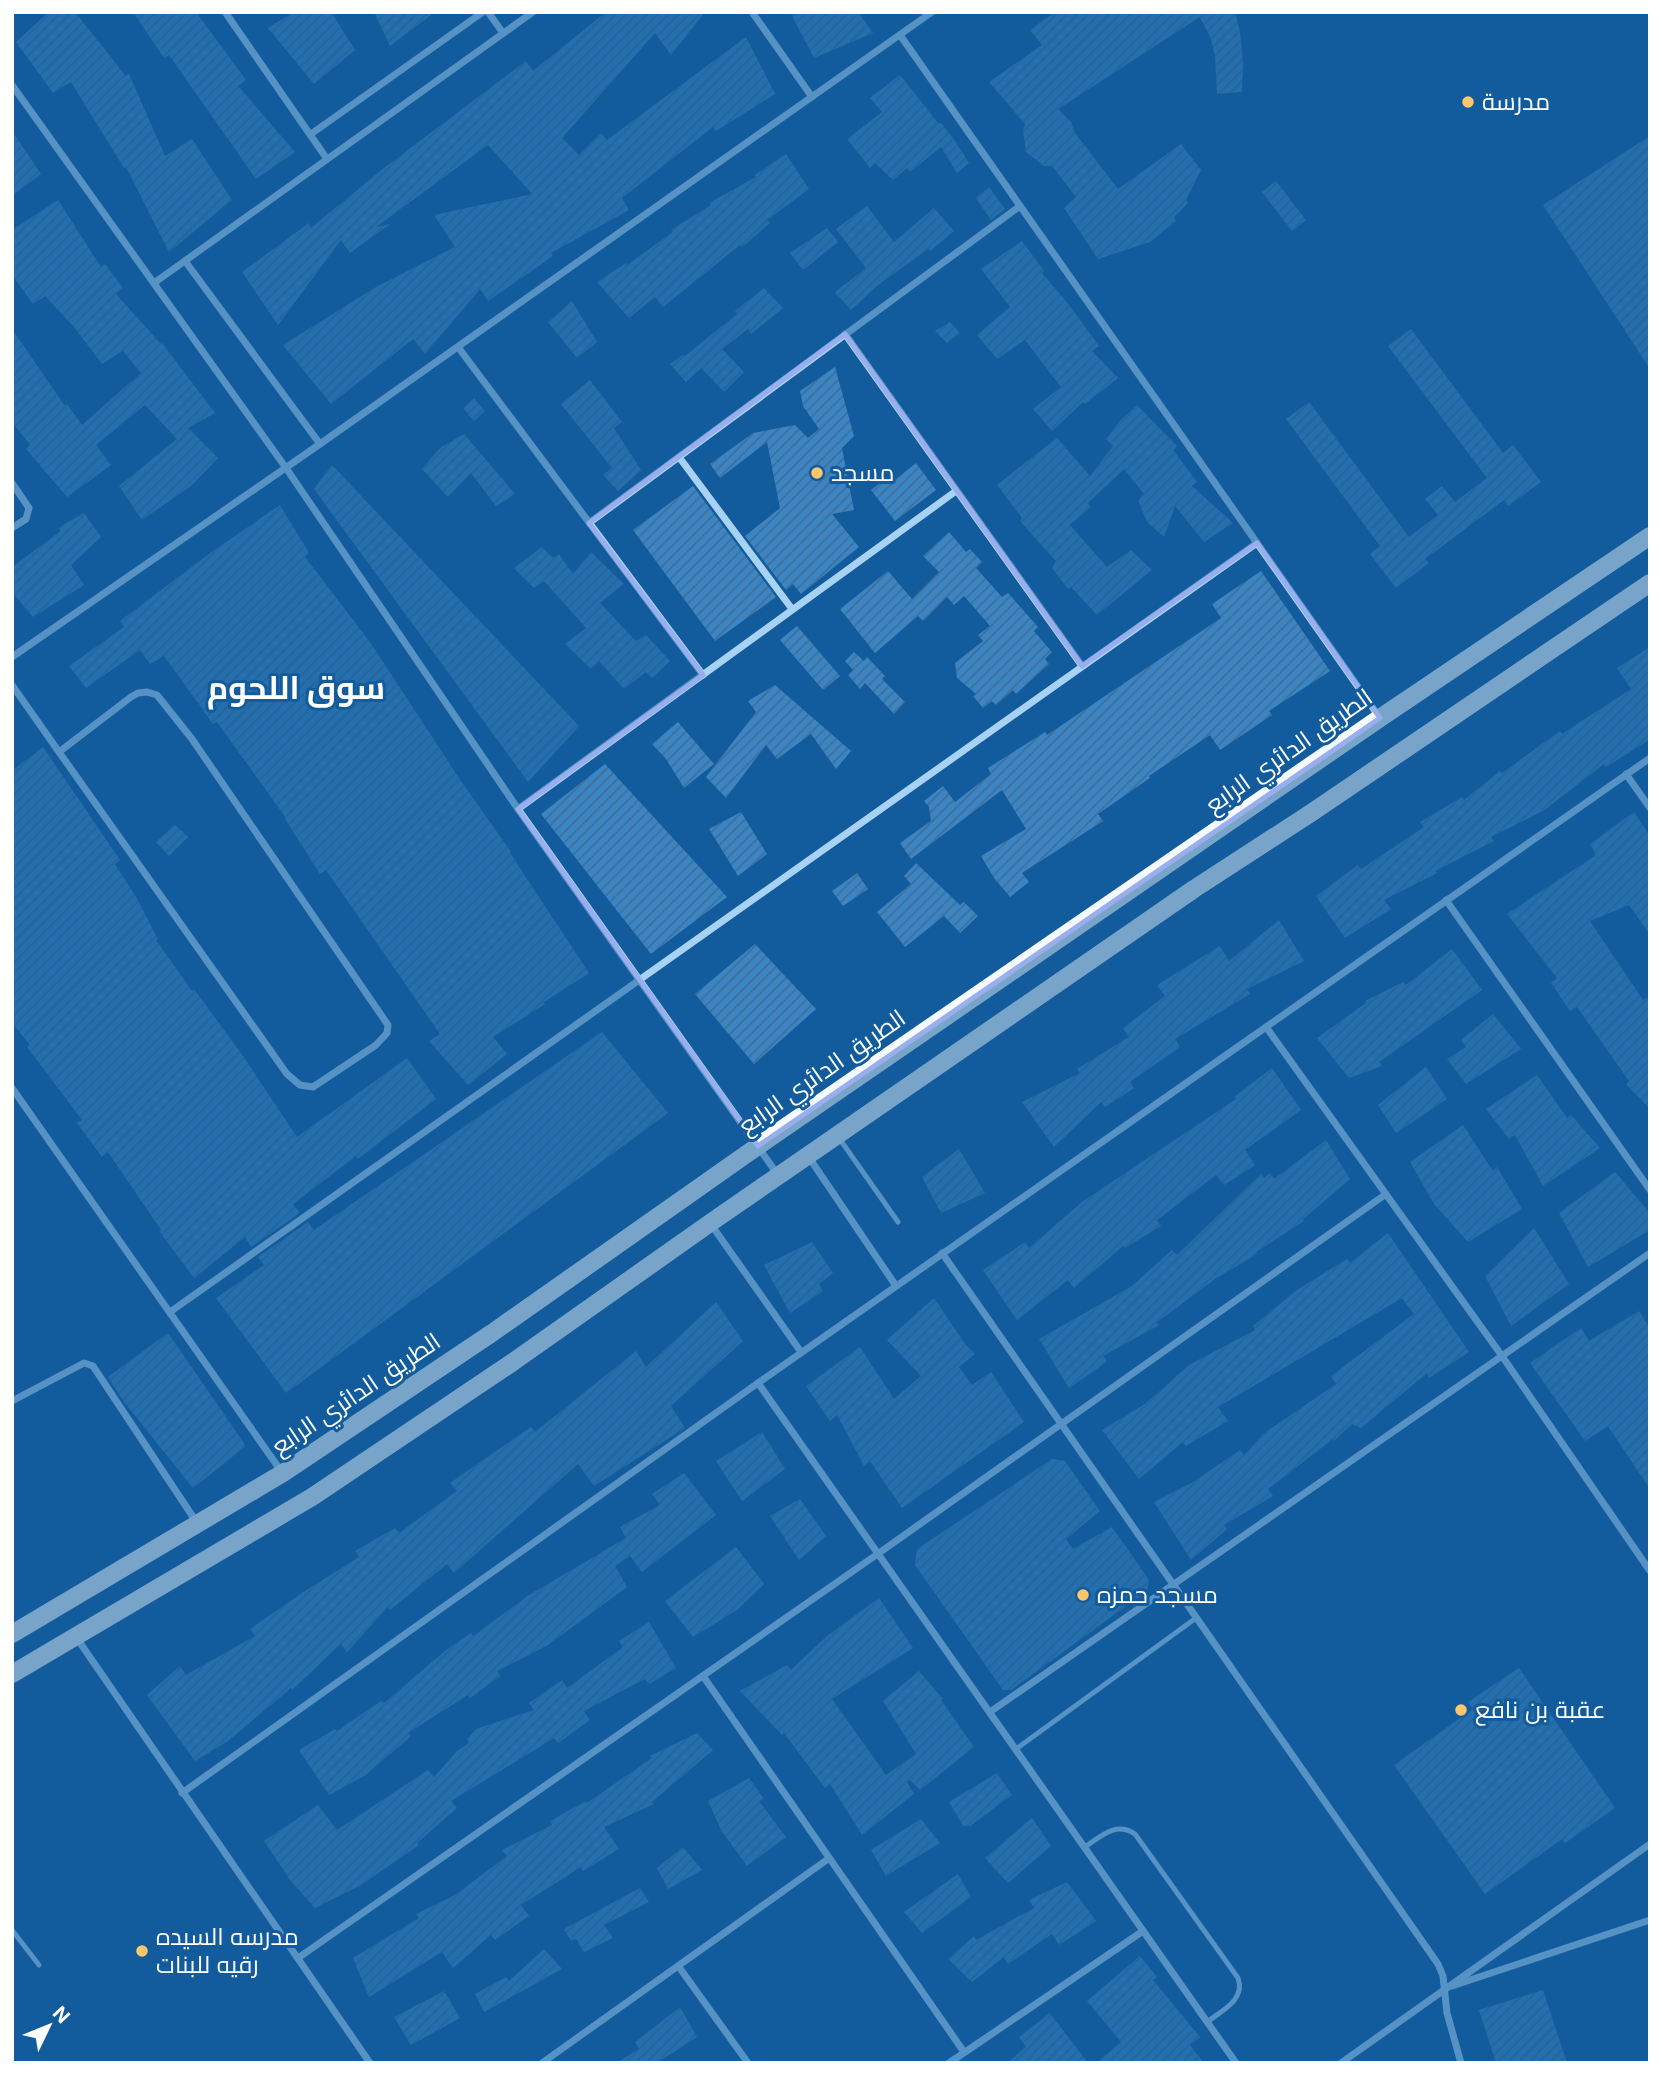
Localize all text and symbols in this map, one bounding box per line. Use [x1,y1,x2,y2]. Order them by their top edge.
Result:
place label: مدرسة [1482,87,1550,116]
marker: مدرسة [1460,94,1476,110]
place label: مسجد [831,458,894,487]
marker: مسجد [809,465,825,481]
district label: سوق اللحوم [207,668,385,710]
street label: الطريق الدائري الرابع [1200,682,1380,822]
street label: الطريق الدائري الرابع [733,1003,913,1143]
street label: الطريق الدائري الرابع [266,1326,448,1464]
place label: مسجد حمزه [1097,1580,1218,1609]
marker: مسجد حمزه [1075,1587,1091,1603]
place label: عقبة بن نافع [1475,1695,1605,1726]
marker: عقبة بن نافع [1453,1702,1469,1718]
place label: مدرسه السيده رقيه للبنات [156,1922,299,1979]
marker: مدرسه السيده رقيه للبنات [134,1943,150,1959]
north arrow [14,1991,84,2061]
text: N [48,2002,74,2028]

